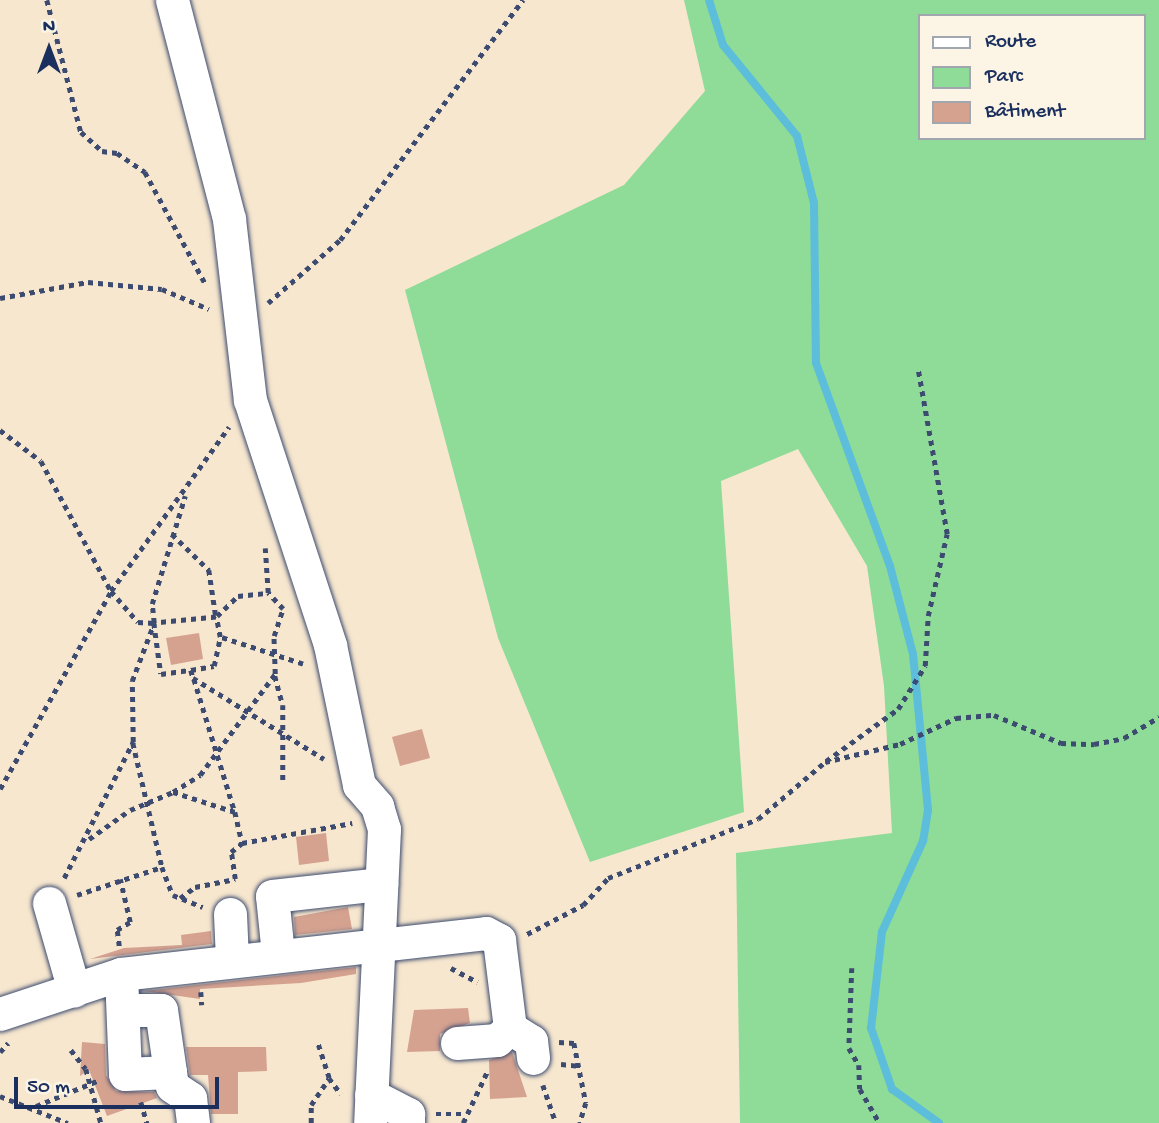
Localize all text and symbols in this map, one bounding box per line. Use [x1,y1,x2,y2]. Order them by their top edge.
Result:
north arrow [14,14,84,84]
legend [918,14,1145,140]
text: N [43,16,55,39]
text: Route [985,30,1036,55]
text: Parc [985,65,1023,90]
text: Bâtiment [985,100,1065,125]
scale bar [18,1064,222,1108]
text: 50 m [27,1076,70,1101]

